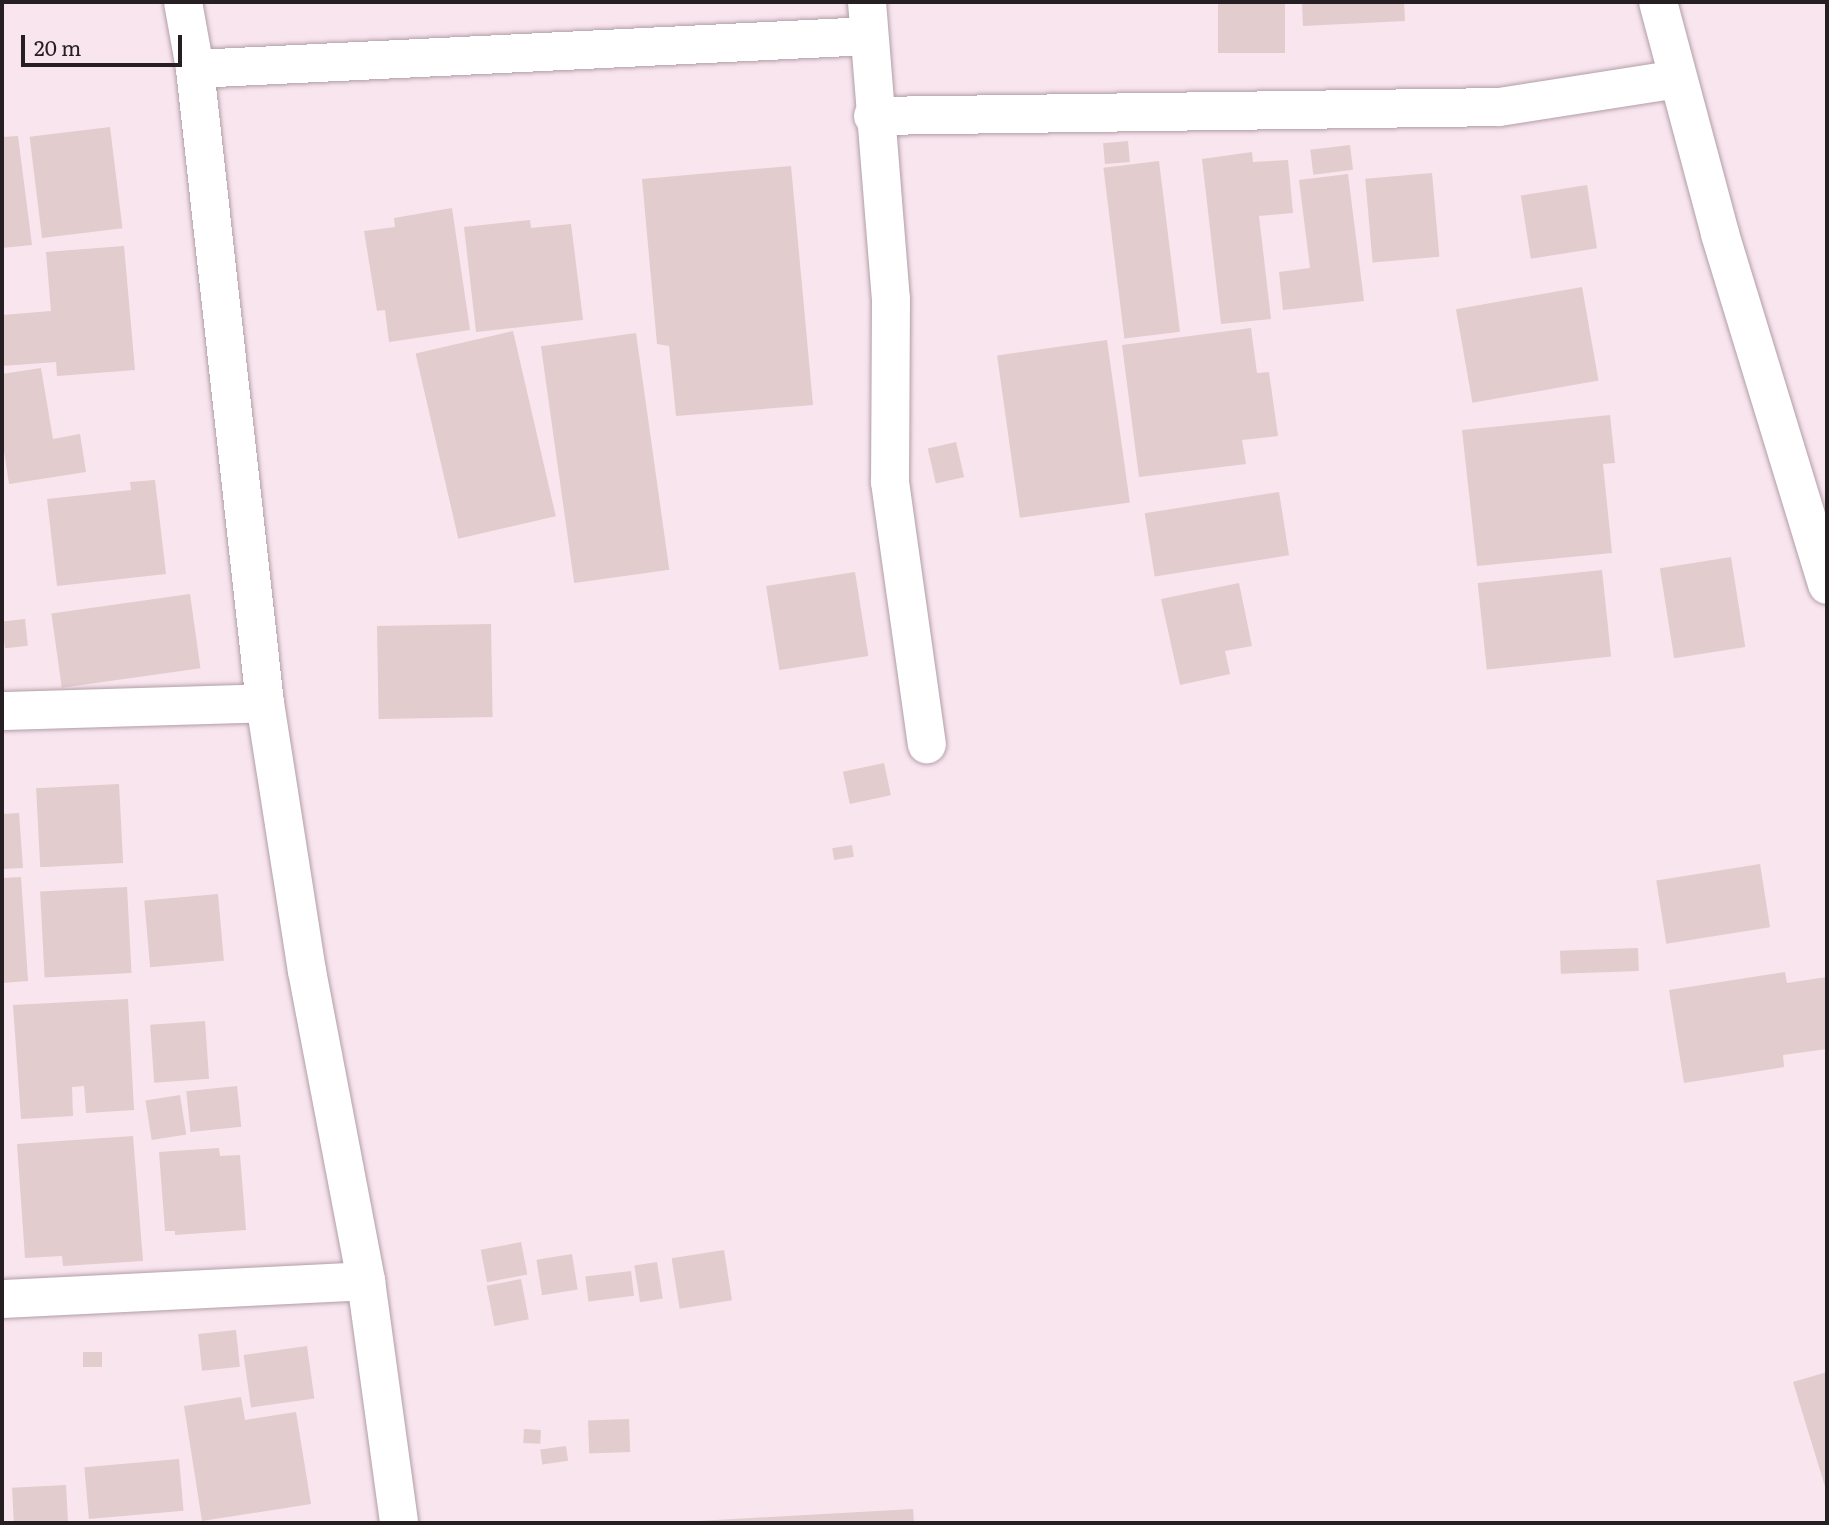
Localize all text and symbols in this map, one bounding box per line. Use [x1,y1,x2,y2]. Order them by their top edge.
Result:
scale bar [24,21,186,65]
text: 20 m [34,31,81,62]

